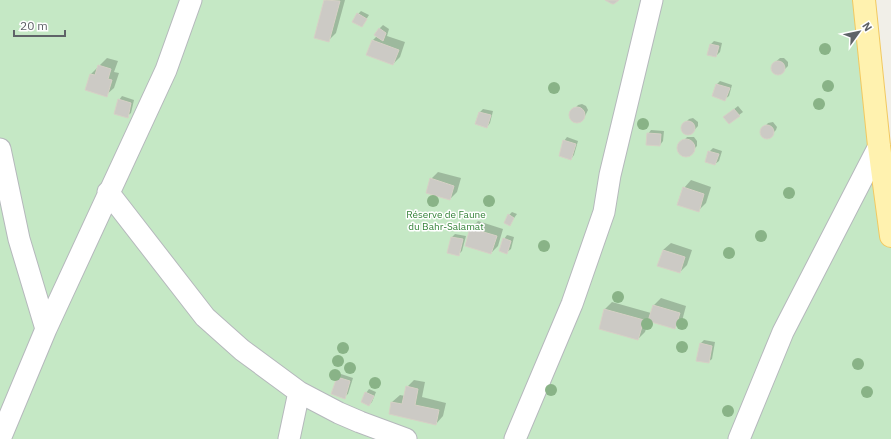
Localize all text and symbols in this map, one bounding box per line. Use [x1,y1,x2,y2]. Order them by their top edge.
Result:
scale bar [14,12,65,38]
north arrow [839,12,879,52]
text: 20 m [20,18,48,33]
text: N [859,19,875,34]
park label: Réserve de Faune du Bahr-Salamat [406,208,486,233]

